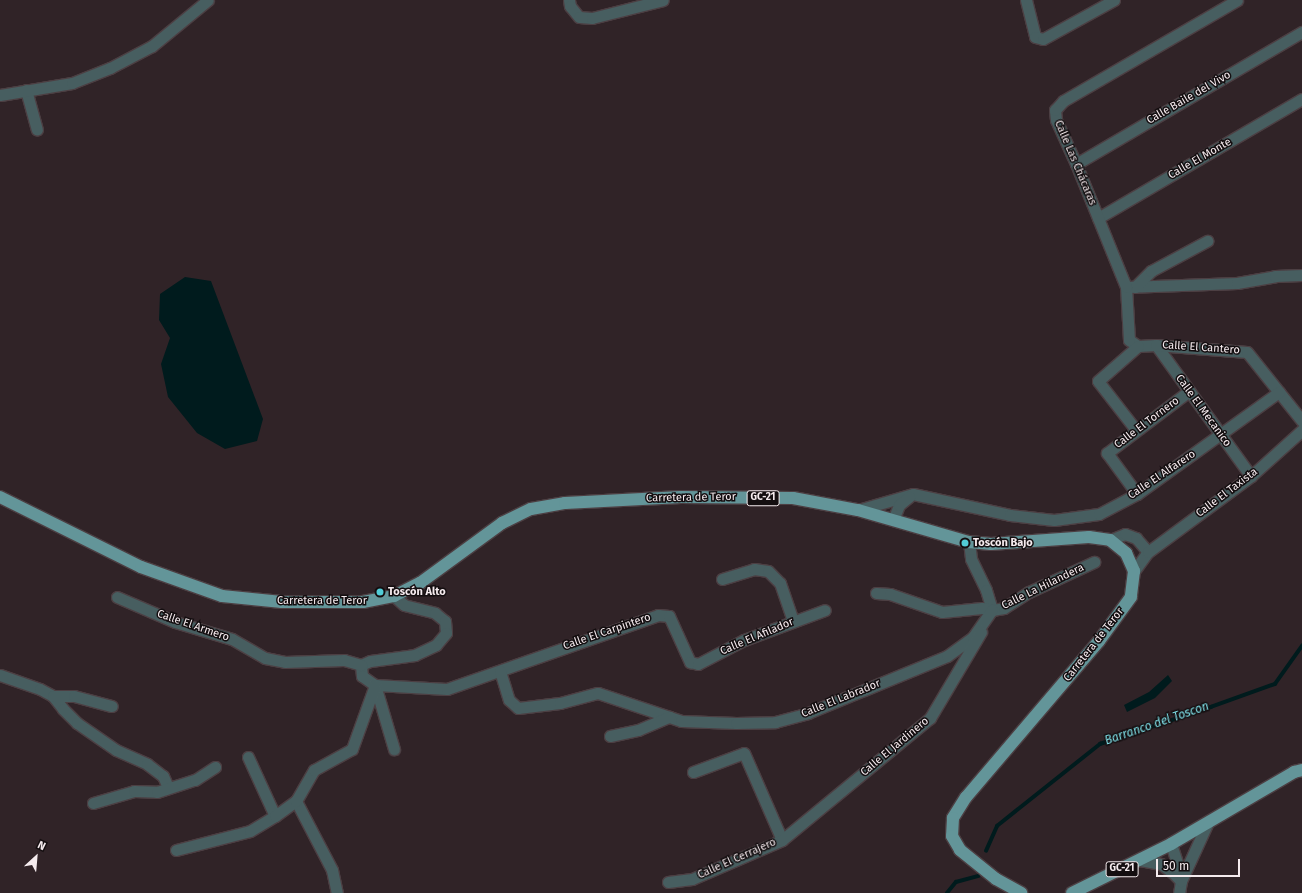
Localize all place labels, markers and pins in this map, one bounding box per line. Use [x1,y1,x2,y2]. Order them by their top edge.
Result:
place label: Toscón Bajo [973,536,1033,550]
marker: Toscón Bajo [960,538,970,548]
place label: Toscón Alto [388,585,446,599]
marker: Toscón Alto [375,587,385,597]

